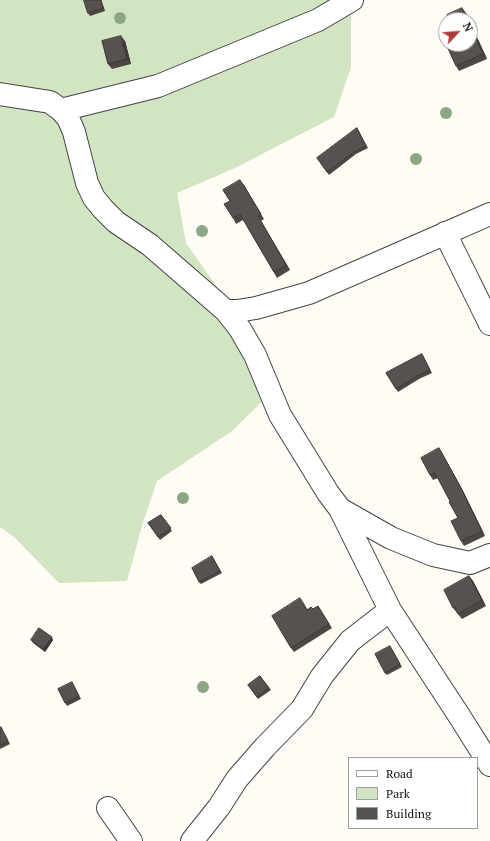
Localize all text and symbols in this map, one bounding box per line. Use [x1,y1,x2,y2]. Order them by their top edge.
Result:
north arrow [438,12,478,52]
text: N [460,20,476,34]
legend [348,757,478,829]
text: Road [386,766,413,781]
text: Park [386,786,410,801]
text: Building [386,806,431,821]

